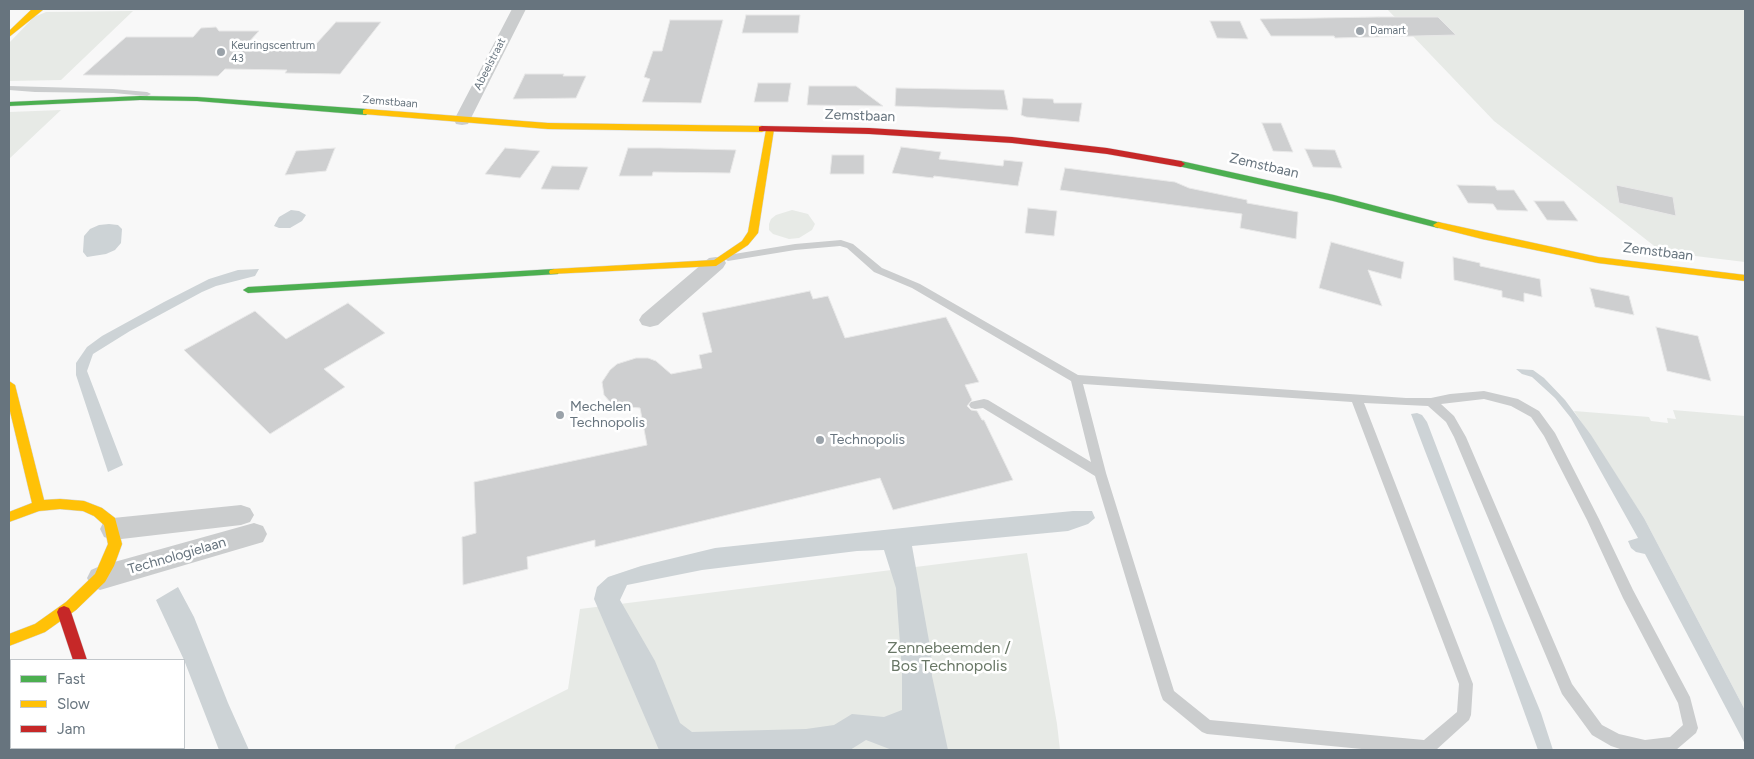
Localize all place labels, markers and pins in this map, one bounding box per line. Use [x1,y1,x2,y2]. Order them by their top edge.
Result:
place label: Damart [1370,24,1406,38]
marker: Damart [1354,25,1366,37]
place label: Keuringscentrum 43 [231,39,315,65]
marker: Keuringscentrum 43 [215,46,227,58]
place label: Mechelen Technopolis [570,399,645,432]
marker: Mechelen Technopolis [554,409,566,421]
place label: Technopolis [830,432,905,448]
marker: Technopolis [814,434,826,446]

